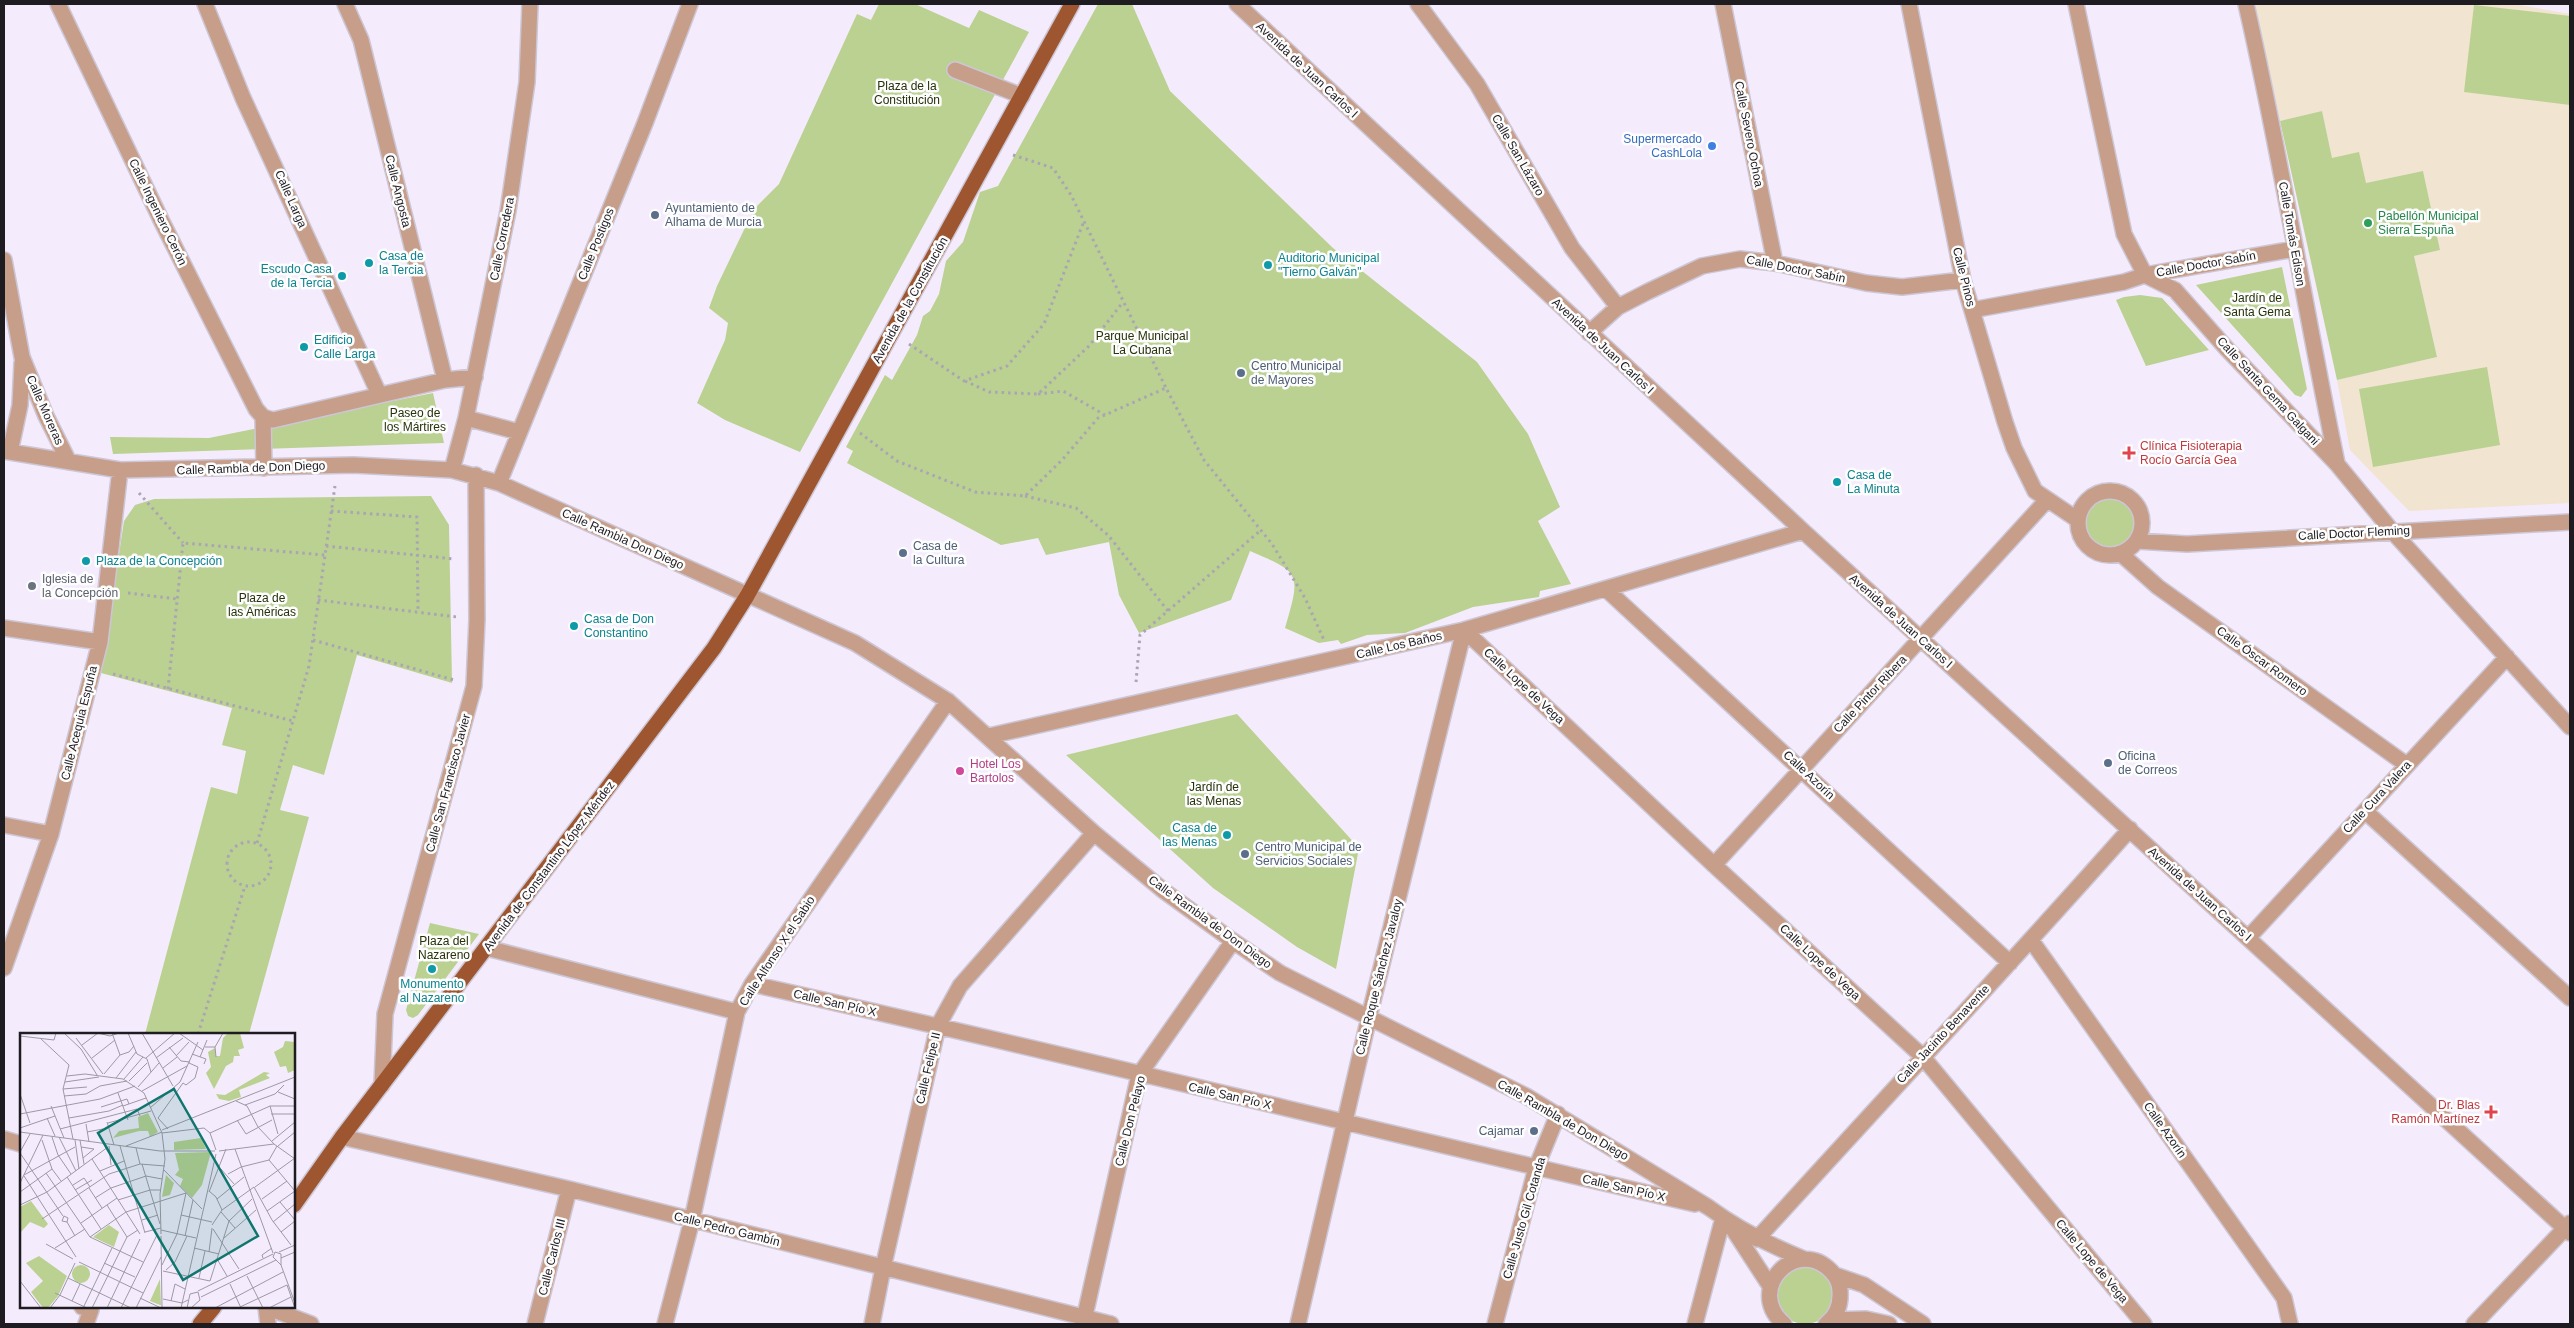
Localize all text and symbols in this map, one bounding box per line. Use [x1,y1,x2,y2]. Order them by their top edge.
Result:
street label: Avenida de Juan Carlos I [1253,19,1361,121]
park label: Plaza de la Constitución [874,79,940,107]
street label: Calle Severo Ochoa [1732,80,1766,188]
street label: Calle San Lázaro [1489,112,1547,199]
place label: Supermercado CashLola [1623,132,1702,160]
marker: Supermercado CashLola [1706,140,1718,152]
street label: Calle Angosta [382,153,414,229]
street label: Calle Ingeniero Cerón [126,156,190,268]
street label: Calle Larga [272,168,310,230]
street label: Calle Tomás Edison [2276,181,2308,287]
street label: Calle Corredera [487,196,517,282]
place label: Ayuntamiento de Alhama de Murcia [665,201,762,229]
street label: Calle Postigos [575,206,617,282]
marker: Ayuntamiento de Alhama de Murcia [649,209,661,221]
place label: Pabellón Municipal Sierra Espuña [2378,209,2479,237]
marker: Pabellón Municipal Sierra Espuña [2362,217,2374,229]
street label: Avenida de la Constitución [869,235,951,365]
street label: Calle Pinos [1950,246,1978,308]
street label: Calle Doctor Sabín [2155,248,2257,280]
place label: Casa de la Tercia [379,249,424,277]
place label: Auditorio Municipal "Tierno Galván" [1278,251,1379,279]
street label: Calle Doctor Sabín [1745,253,1847,285]
marker: Casa de la Tercia [363,257,375,269]
marker: Auditorio Municipal "Tierno Galván" [1262,259,1274,271]
place label: Escudo Casa de la Tercia [261,262,332,290]
marker: Escudo Casa de la Tercia [336,270,348,282]
park label: Jardín de Santa Gema [2223,291,2291,319]
street label: Avenida de Juan Carlos I [1549,295,1657,397]
park label: Parque Municipal La Cubana [1096,329,1188,357]
place label: Edificio Calle Larga [314,333,376,361]
street label: Calle Santa Gema Galgani [2214,334,2322,448]
marker: Edificio Calle Larga [298,341,310,353]
place label: Centro Municipal de Mayores [1251,359,1341,387]
marker: Centro Municipal de Mayores [1235,367,1247,379]
street label: Calle Moreras [23,373,67,447]
park label: Paseo de los Mártires [384,406,446,434]
place label: Clínica Fisioterapia Rocío García Gea [2140,439,2242,467]
marker: Clínica Fisioterapia Rocío García Gea [2122,446,2136,460]
street label: Calle Rambla de Don Diego [176,458,326,478]
place label: Casa de La Minuta [1847,468,1900,496]
marker: Casa de La Minuta [1831,476,1843,488]
street label: Calle Rambla Don Diego [560,506,686,572]
street label: Calle Doctor Fleming [2298,523,2410,543]
place label: Casa de la Cultura [913,539,965,567]
marker: Casa de la Cultura [897,547,909,559]
place label: Plaza de la Concepción [96,554,222,568]
marker: Plaza de la Concepción [80,555,92,567]
street label: Avenida de Juan Carlos I [1847,571,1955,671]
place label: Iglesia de la Concepción [42,572,118,600]
marker: Iglesia de la Concepción [26,580,38,592]
park label: Plaza de las Américas [228,591,296,619]
place label: Casa de Don Constantino [584,612,654,640]
marker: Casa de Don Constantino [568,620,580,632]
street label: Calle Óscar Romero [2214,623,2311,699]
street label: Calle Los Baños [1355,628,1443,662]
street label: Calle Lope de Vega [1481,645,1567,727]
street label: Calle Pintor Ribera [1831,652,1910,736]
street label: Calle Acequia Espuña [58,664,100,782]
street label: Calle San Francisco Javier [423,712,473,854]
street label: Calle Azorín [1781,748,1837,802]
place label: Oficina de Correos [2118,749,2177,777]
place label: Hotel Los Bartolos [970,757,1021,785]
marker: Oficina de Correos [2102,757,2114,769]
street label: Calle Cura Valera [2340,758,2414,836]
marker: Hotel Los Bartolos [954,765,966,777]
street label: Avenida de Constantino López Méndez [480,778,618,954]
park label: Jardín de las Menas [1187,780,1241,808]
place label: Casa de las Menas [1162,821,1217,849]
marker: Casa de las Menas [1221,829,1233,841]
place label: Centro Municipal de Servicios Sociales [1255,840,1362,868]
street label: Avenida de Juan Carlos I [2146,844,2254,944]
marker: Centro Municipal de Servicios Sociales [1239,848,1251,860]
street label: Calle Rambla de Don Diego [1146,873,1275,972]
street label: Calle Alfonso X el Sabio [736,893,818,1009]
street label: Calle Roque Sánchez Javaloy [1353,898,1405,1056]
street label: Calle Lope de Vega [1777,921,1863,1003]
park label: Plaza del Nazareno [418,934,470,962]
marker: Monumento al Nazareno [426,963,438,975]
place label: Monumento al Nazareno [400,977,465,1005]
street label: Calle Jacinto Benavente [1894,982,1992,1086]
street label: Calle San Pío X [792,987,878,1019]
street label: Calle Felipe II [913,1031,943,1105]
inset map [20,1033,295,1308]
street label: Calle Don Pelayo [1112,1074,1148,1168]
street label: Calle Rambla de Don Diego [1495,1077,1631,1163]
street label: Calle San Pío X [1187,1080,1273,1112]
place label: Dr. Blas Ramón Martínez [2391,1098,2480,1126]
street label: Calle Azorín [2141,1099,2189,1161]
marker: Dr. Blas Ramón Martínez [2484,1105,2498,1119]
place label: Cajamar [1479,1124,1524,1138]
marker: Cajamar [1528,1125,1540,1137]
street label: Calle Justo Gil Cotanda [1500,1155,1548,1281]
street label: Calle San Pío X [1581,1172,1667,1204]
street label: Calle Pedro Gambín [673,1209,781,1249]
street label: Calle Lope de Vega [2053,1216,2131,1306]
street label: Calle Carlos III [536,1217,568,1297]

